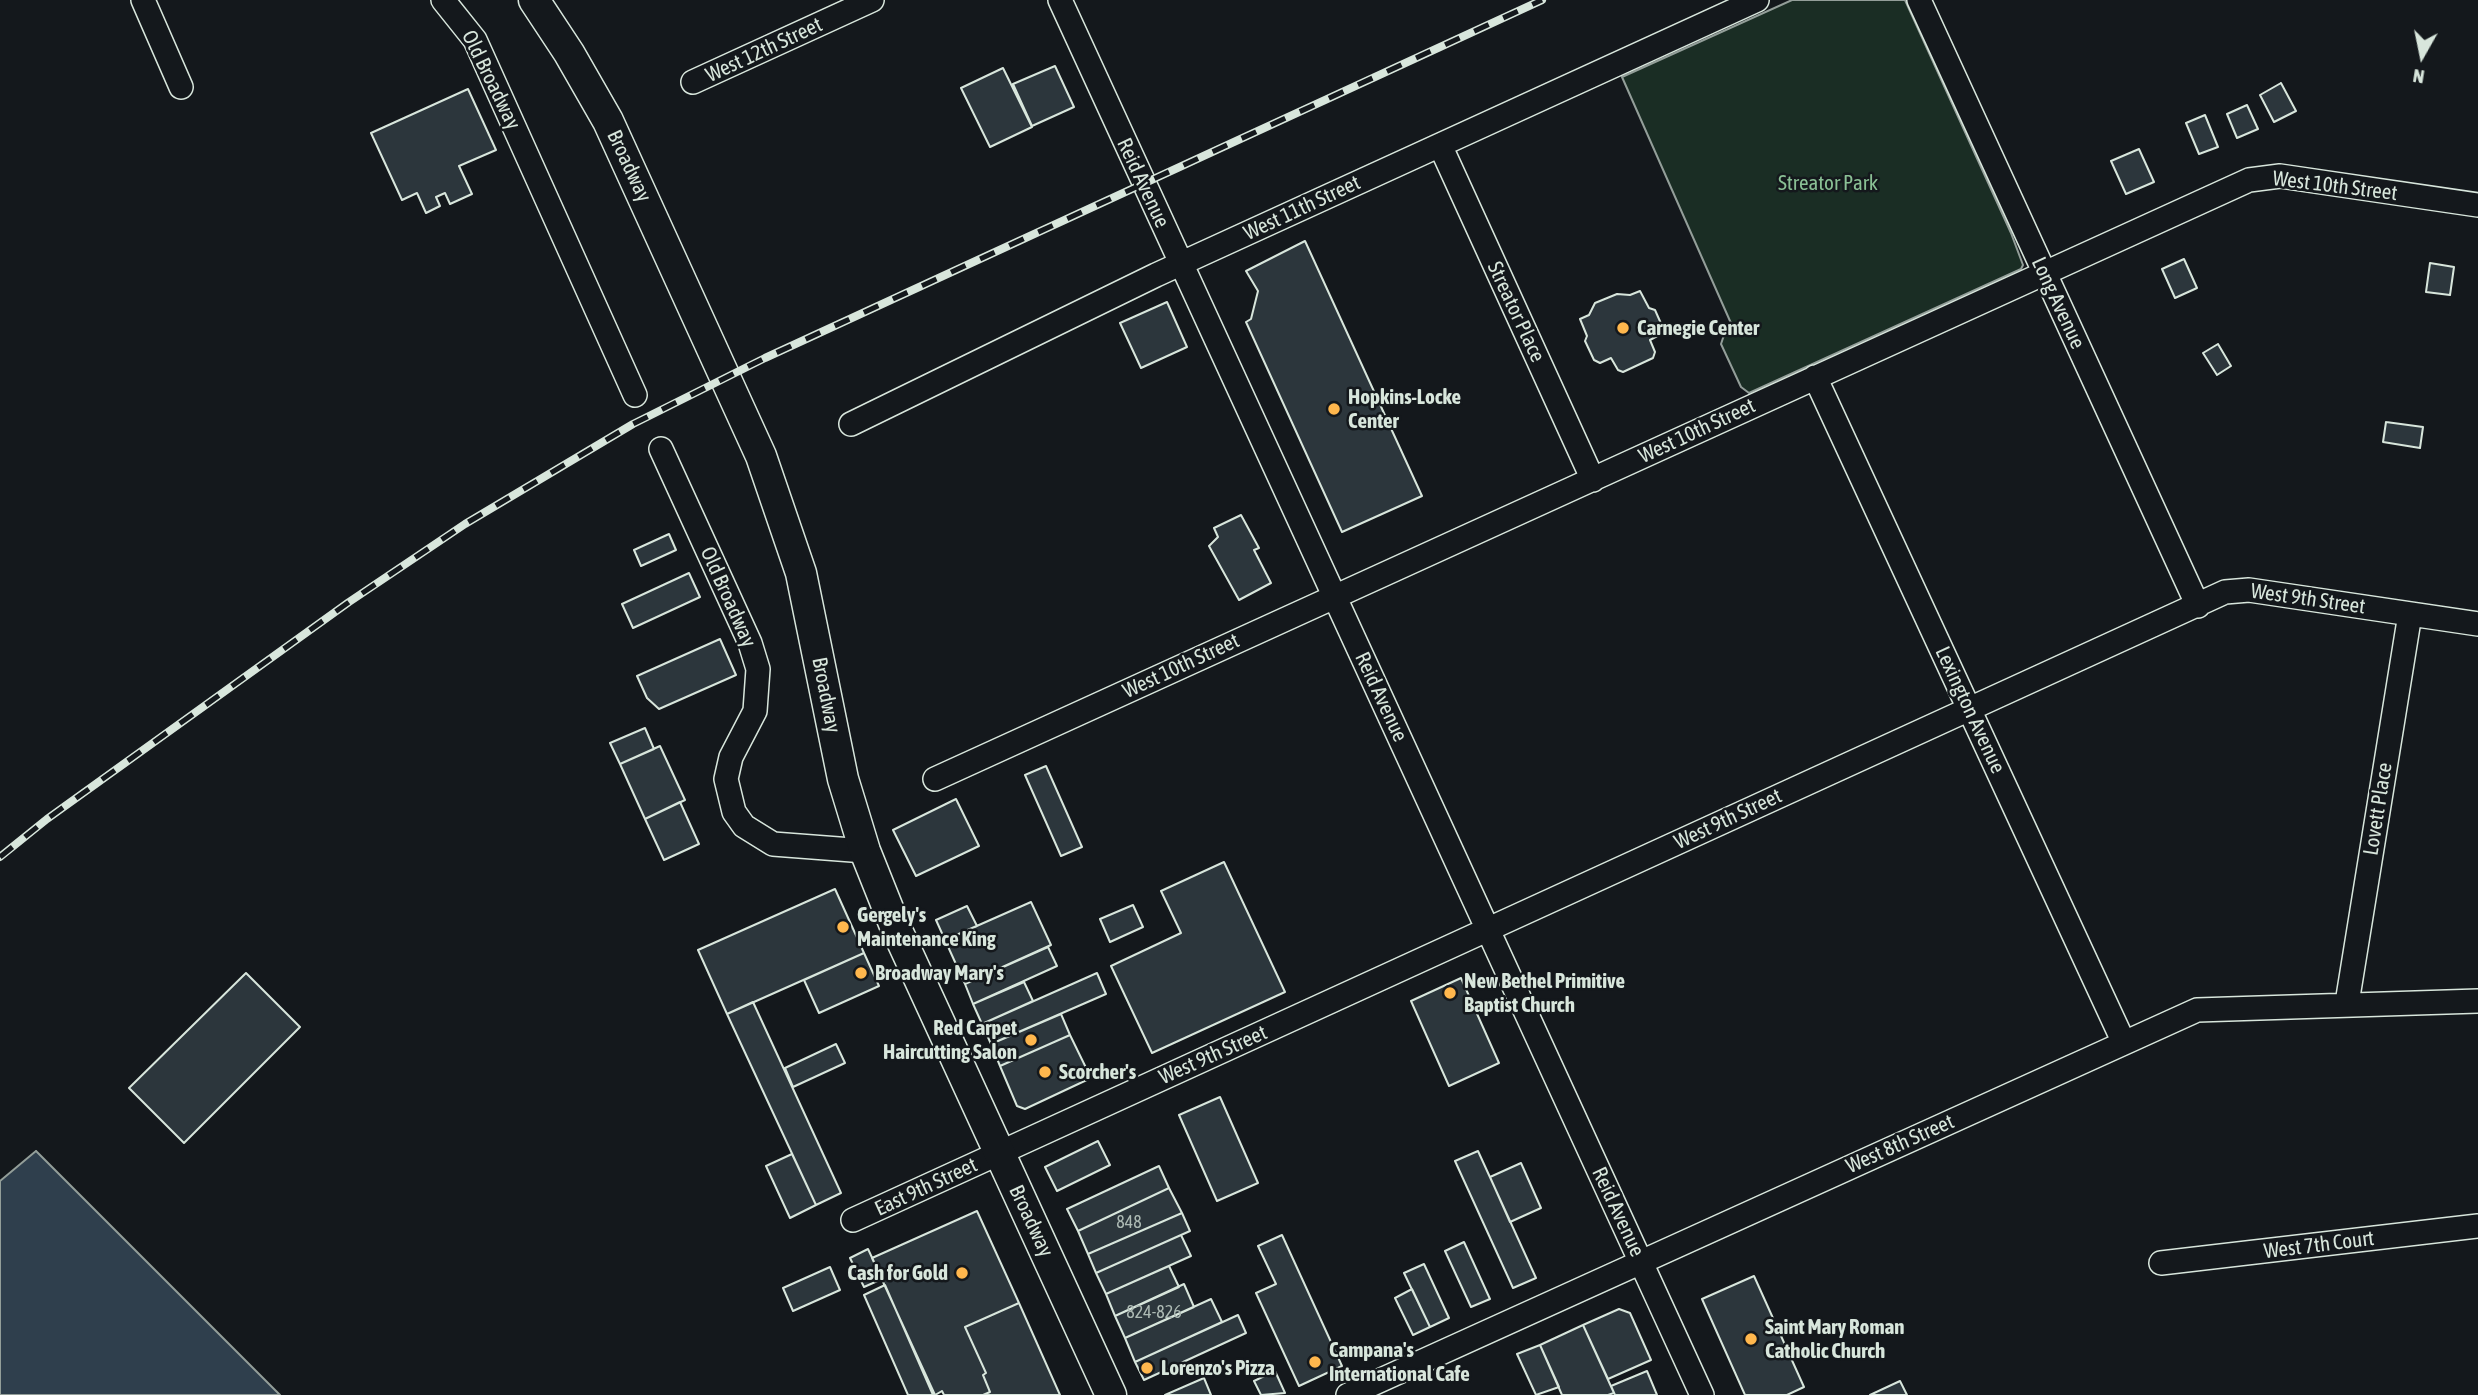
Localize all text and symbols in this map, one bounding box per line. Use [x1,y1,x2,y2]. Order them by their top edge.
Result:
street label: West 12th Street [702,12,826,88]
north arrow [2387,21,2457,91]
street label: Old Broadway [456,26,526,134]
text: N [2411,65,2426,88]
street label: Broadway [601,126,657,206]
street label: Reid Avenue [1111,134,1175,232]
street label: West 10th Street [2271,166,2399,206]
street label: West 11th Street [1240,170,1364,246]
park label: Streator Park [1778,170,1878,196]
street label: Long Avenue [2026,253,2090,353]
street label: Streator Place [1482,258,1550,366]
place label: Carnegie Center [1637,315,1759,341]
marker: Carnegie Center [1615,320,1631,336]
place label: Hopkins-Locke Center [1348,384,1461,434]
street label: West 10th Street [1635,393,1759,469]
marker: Hopkins-Locke Center [1326,401,1342,417]
street label: Old Broadway [695,543,761,651]
street label: West 9th Street [2249,578,2367,620]
street label: West 10th Street [1119,628,1243,704]
street label: Lexington Avenue [1930,643,2010,777]
street label: Reid Avenue [1349,648,1413,746]
street label: Broadway [806,655,846,735]
street label: Lovett Place [2358,761,2398,857]
street label: West 9th Street [1670,783,1786,855]
place label: Gergely's Maintenance King [857,902,996,952]
marker: Gergely's Maintenance King [835,919,851,935]
place label: Broadway Mary's [875,960,1004,986]
marker: Broadway Mary's [853,965,869,981]
place label: New Bethel Primitive Baptist Church [1464,968,1625,1018]
marker: New Bethel Primitive Baptist Church [1442,985,1458,1001]
place label: Red Carpet Haircutting Salon [883,1015,1017,1065]
street label: West 9th Street [1155,1020,1271,1090]
marker: Red Carpet Haircutting Salon [1023,1032,1039,1048]
place label: Scorcher's [1059,1059,1136,1085]
marker: Scorcher's [1037,1064,1053,1080]
street label: West 8th Street [1842,1109,1958,1179]
street label: East 9th Street [871,1152,981,1222]
street label: Reid Avenue [1586,1163,1650,1261]
street label: Broadway [1003,1181,1059,1261]
house number: 848 [1116,1211,1142,1233]
street label: West 7th Court [2262,1226,2376,1264]
place label: Cash for Gold [847,1260,948,1286]
marker: Cash for Gold [954,1265,970,1281]
house number: 824-826 [1126,1301,1182,1323]
place label: Saint Mary Roman Catholic Church [1765,1314,1905,1364]
marker: Saint Mary Roman Catholic Church [1743,1331,1759,1347]
place label: Campana's International Cafe [1329,1337,1470,1387]
marker: Campana's International Cafe [1307,1354,1323,1370]
place label: Lorenzo's Pizza [1161,1355,1275,1381]
marker: Lorenzo's Pizza [1139,1360,1155,1376]

